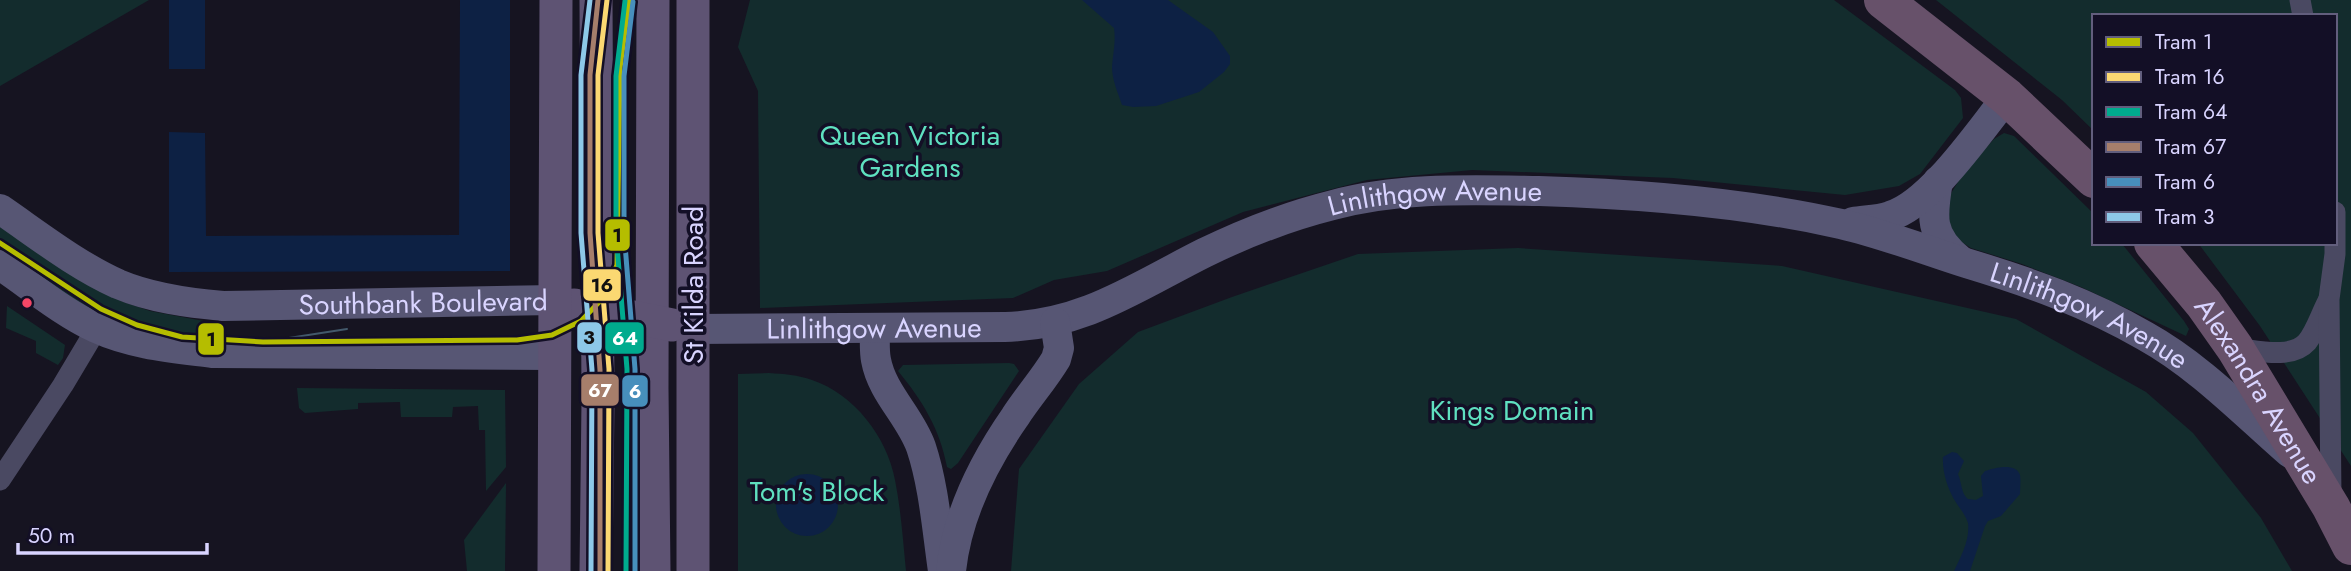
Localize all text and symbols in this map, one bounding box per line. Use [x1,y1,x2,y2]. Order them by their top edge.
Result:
legend [2092,14,2337,245]
text: Tram 1 [2155,27,2213,57]
text: Tram 16 [2155,62,2225,92]
text: Tram 64 [2155,97,2227,127]
park label: Queen Victoria Gardens [820,115,1000,188]
text: Tram 67 [2155,132,2226,162]
text: Tram 6 [2155,167,2215,197]
street label: Linlithgow Avenue [1323,170,1542,227]
text: Tram 3 [2155,202,2215,232]
street label: St Kilda Road [673,206,714,364]
line badge: 1 [604,218,631,252]
text: 1 [612,222,622,249]
street label: Linlithgow Avenue [1985,252,2197,379]
line badge: 16 [582,268,622,302]
text: 16 [591,272,613,299]
street label: Southbank Boulevard [298,280,548,326]
street label: Alexandra Avenue [2184,289,2332,492]
unlabelled marker [20,296,34,310]
street label: Linlithgow Avenue [766,307,982,350]
line badge: 3 [576,321,603,354]
line badge: 64 [604,321,645,355]
line badge: 1 [197,322,225,356]
text: 3 [583,324,595,351]
text: 64 [612,325,638,352]
text: 1 [206,326,216,353]
line badge: 67 [580,373,620,407]
line badge: 6 [621,374,649,408]
text: 67 [588,377,613,404]
text: 6 [629,378,641,405]
park label: Kings Domain [1429,390,1595,431]
park label: Tom's Block [750,471,885,512]
scale bar [18,512,206,556]
text: 50 m [28,521,75,551]

